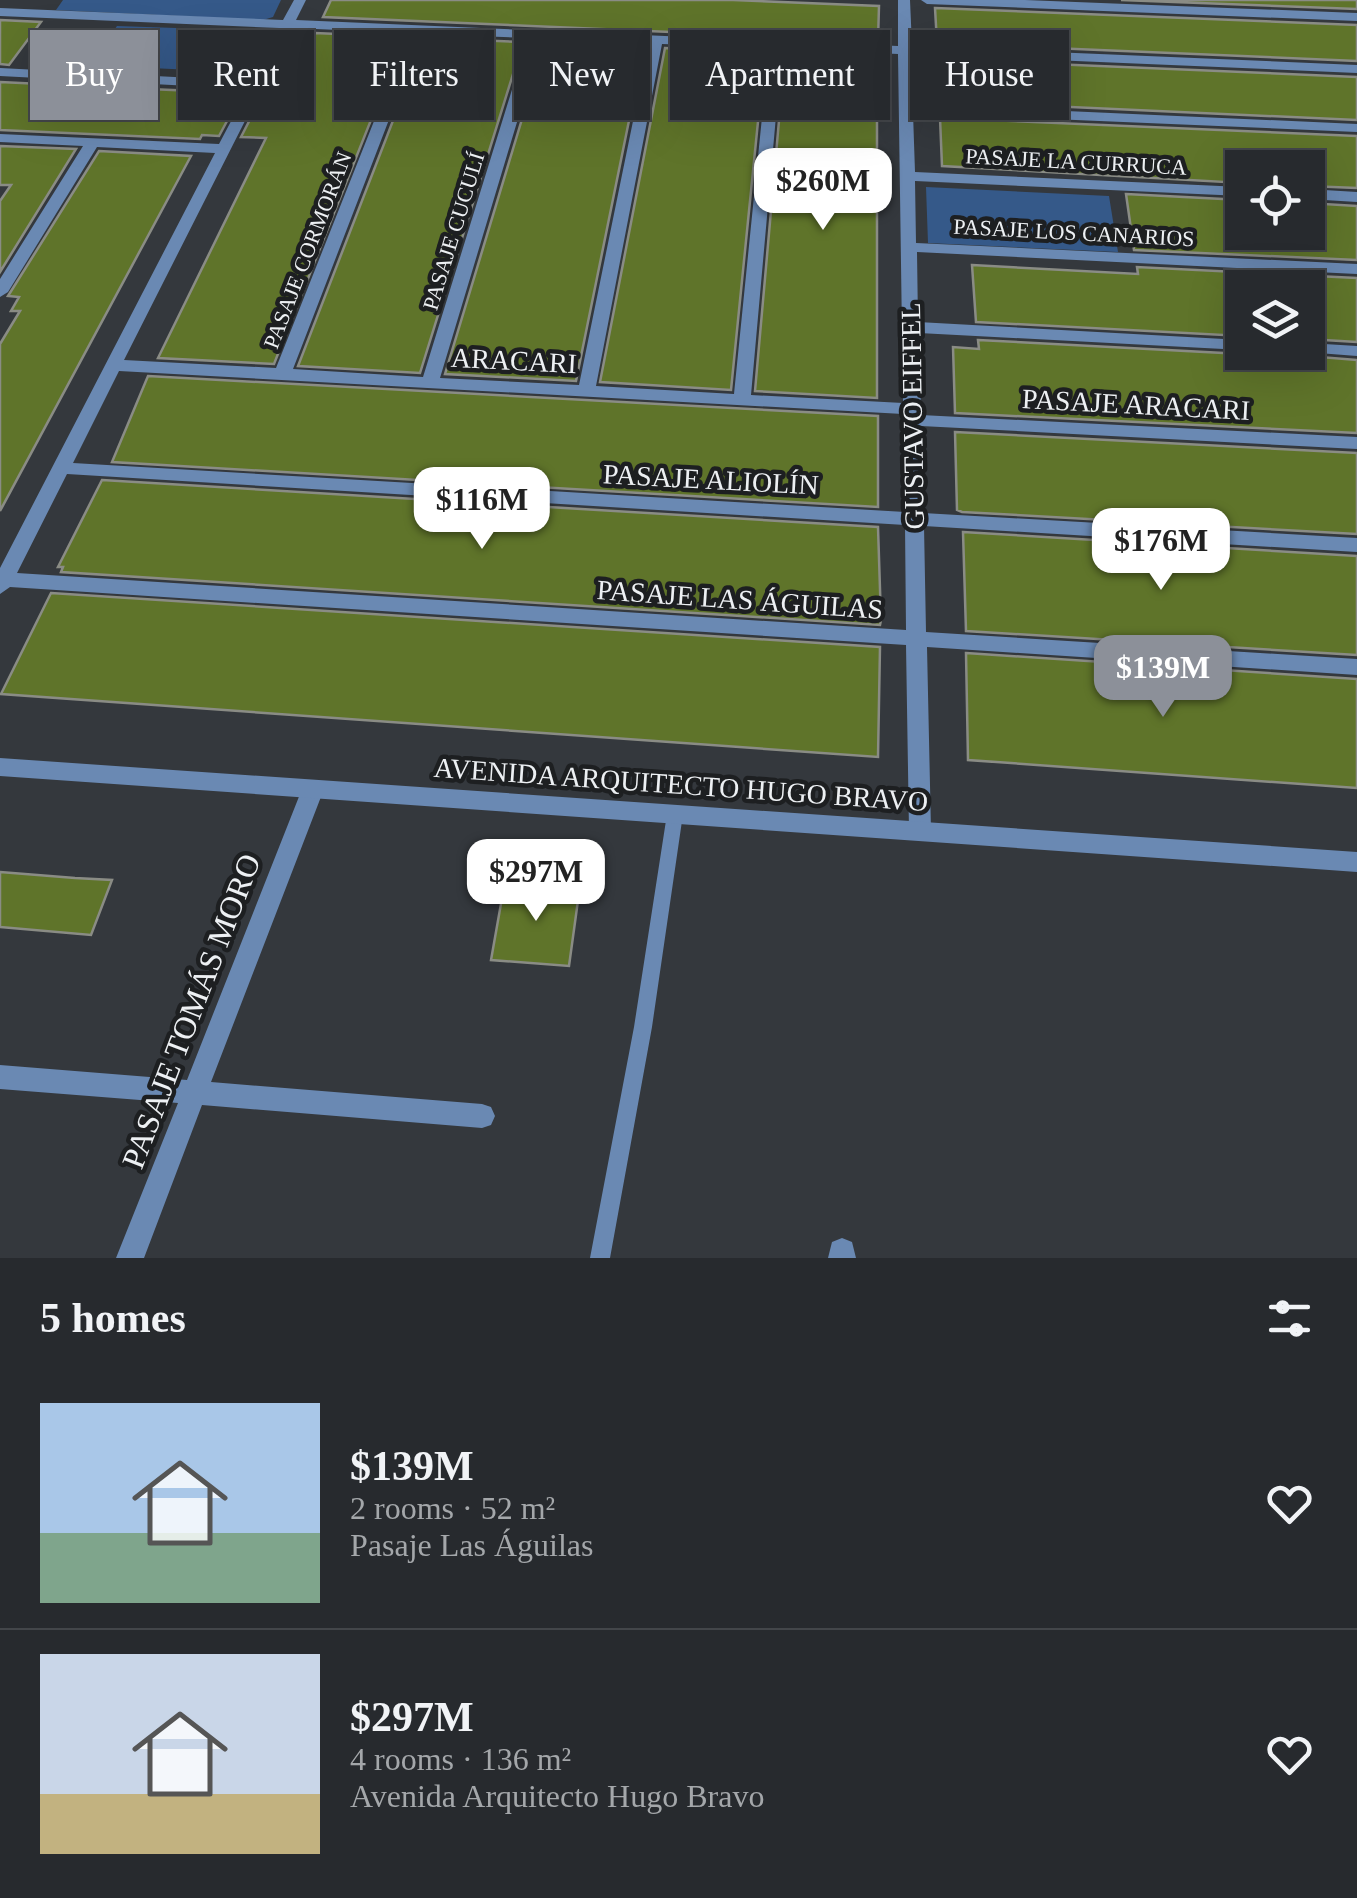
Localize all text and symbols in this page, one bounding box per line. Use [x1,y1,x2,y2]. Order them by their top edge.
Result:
chip: Buy [30,30,158,120]
chip: Rent [178,30,314,120]
chip: Filters [334,30,494,120]
chip: New [514,30,650,120]
chip: Apartment [670,30,890,120]
chip: House [910,30,1069,120]
street label: PASAJE LA CURRUCA [965,143,1187,180]
street label: PASAJE CORMORÁN [258,148,357,352]
pin: $260M [753,148,893,233]
street label: PASAJE CUCULÍ [418,149,489,313]
map controls [1225,150,1325,370]
button: locate [1225,150,1325,250]
text: $260M [776,162,870,198]
street label: PASAJE LOS CANARIOS [953,214,1195,251]
button: layers [1225,270,1325,370]
street label: GUSTAVO EIFFEL [895,302,930,530]
street label: ARACARI [450,342,578,379]
street label: PASAJE ARACARI [1021,383,1251,426]
street label: PASAJE ALIOLÍN [602,458,820,501]
pin: $116M [412,467,552,552]
text: $116M [436,481,528,517]
pin: $176M [1091,508,1231,593]
text: $176M [1114,522,1208,558]
street label: PASAJE LAS ÁGUILAS [596,574,884,625]
pin: $139M [1093,635,1233,720]
text: $139M [1116,649,1210,685]
street label: AVENIDA ARQUITECTO HUGO BRAVO [433,752,929,817]
pin: $297M [466,839,606,924]
street label: PASAJE TOMÁS MORO [114,849,268,1173]
text: $297M [489,853,583,889]
icon: filters [1262,1291,1317,1346]
text: 5 homes [40,1295,186,1341]
icon: home [120,1443,240,1563]
text: $139M [350,1443,474,1489]
icon: heart [1262,1476,1317,1531]
text: 2 rooms · 52 m² [350,1490,555,1526]
text: Pasaje Las Águilas [350,1527,594,1563]
icon: home [120,1694,240,1814]
text: $297M [350,1694,474,1740]
icon: heart [1262,1727,1317,1782]
text: 4 rooms · 136 m² [350,1741,571,1777]
text: Avenida Arquitecto Hugo Bravo [350,1778,764,1814]

